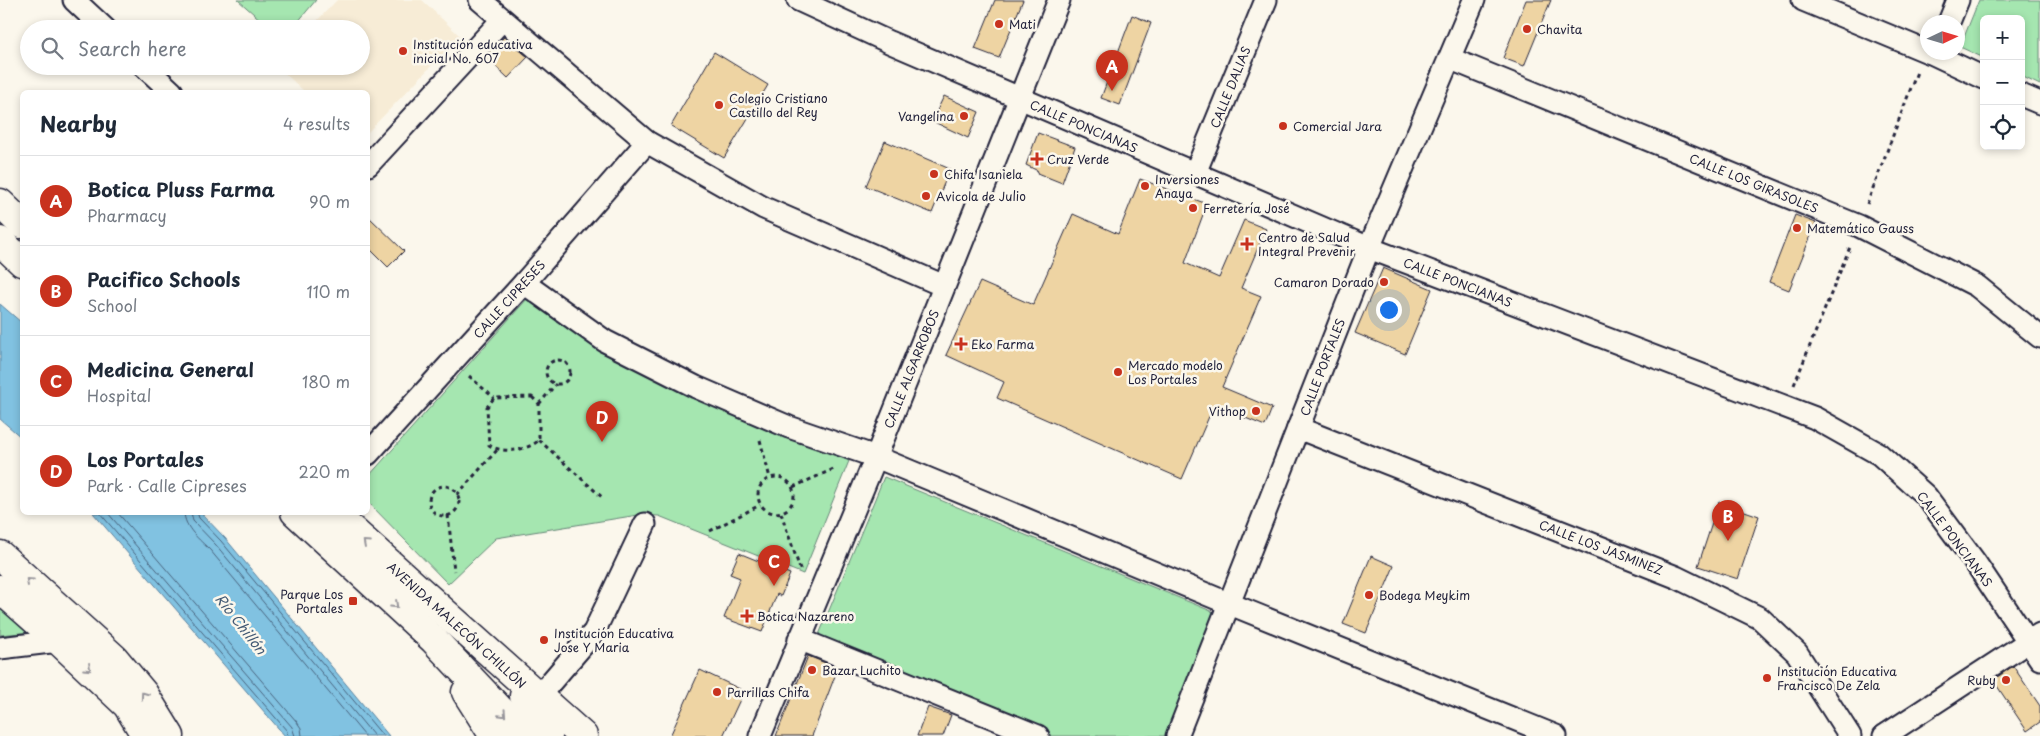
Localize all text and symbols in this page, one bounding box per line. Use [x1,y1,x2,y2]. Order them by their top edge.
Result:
place label: Mati [1009,15,1036,33]
north arrow [1920,15,1965,60]
map controls [1980,15,2025,150]
button: + [1980,15,2025,60]
marker: Mati [993,18,1005,30]
search box [20,20,370,75]
place label: Chavita [1537,20,1583,38]
marker: Chavita [1521,23,1533,35]
icon: search [38,34,66,62]
text: Search here [78,34,187,62]
place label: Institución educativa inicial No. 607 [413,35,533,67]
street label: CALLE DALIAS [1205,43,1255,131]
marker: Institución educativa inicial No. 607 [397,45,409,57]
pin: A [1096,50,1128,91]
button: − [1980,60,2025,105]
place label: Colegio Cristiano Castillo del Rey [729,89,828,121]
street label: CALLE PONCIANAS [1027,95,1141,157]
marker: Colegio Cristiano Castillo del Rey [713,99,725,111]
button: locate [1980,105,2025,150]
text: Nearby [40,107,117,139]
place label: Vangelina [898,107,954,125]
marker: Vangelina [958,110,970,122]
text: 4 results [283,111,350,135]
place label: Comercial Jara [1293,117,1382,135]
marker: Comercial Jara [1277,120,1289,132]
street label: CALLE LOS GIRASOLES [1687,149,1821,217]
place label: Cruz Verde [1047,150,1109,168]
marker: Cruz Verde [1031,153,1043,165]
place label: Chifa Isaniela [944,165,1023,183]
marker: Chifa Isaniela [928,168,940,180]
place label: Inversiones Anaya [1155,170,1220,202]
text: Botica Pluss Farma [87,175,275,203]
marker: Inversiones Anaya [1139,180,1151,192]
place label: Avicola de Julio [936,187,1026,205]
text: A [50,189,62,213]
text: 90 m [309,189,350,213]
marker: Avicola de Julio [920,190,932,202]
place label: Ferretería José [1203,199,1290,217]
marker: Ferretería José [1187,202,1199,214]
text: Pharmacy [87,203,167,227]
place label: Matemático Gauss [1807,219,1914,237]
marker: Matemático Gauss [1791,222,1803,234]
place label: Centro de Salud Integral Prevenir [1258,228,1355,260]
marker: Centro de Salud Integral Prevenir [1240,237,1254,251]
street label: CALLE PONCIANAS [1401,253,1515,311]
street label: CALLE CIPRESES [469,256,549,342]
text: Pacifico Schools [87,265,240,293]
place label: Camaron Dorado [1274,273,1374,291]
marker: Camaron Dorado [1378,276,1390,288]
text: B [51,279,61,303]
text: 110 m [307,279,350,303]
text: School [87,293,137,317]
your location [1376,297,1402,323]
street label: CALLE ALGARROBOS [879,307,943,431]
street label: CALLE PORTALES [1295,316,1349,418]
place label: Eko Farma [971,335,1035,353]
marker: Eko Farma [955,338,967,350]
text: Medicina General [87,355,254,383]
place label: Mercado modelo Los Portales [1128,356,1223,388]
marker: Mercado modelo Los Portales [1112,366,1124,378]
text: C [50,369,62,393]
text: 180 m [302,369,350,393]
text: Hospital [87,383,151,407]
pin: D [586,401,618,442]
place label: Vithop [1209,402,1246,420]
marker: Vithop [1250,405,1262,417]
text: Los Portales [87,445,204,473]
text: D [50,459,62,483]
text: 220 m [299,459,350,483]
text: Park · Calle Cipreses [87,473,247,497]
street label: CALLE PONCIANAS [1913,487,1997,591]
pin: B [1712,500,1744,541]
street label: CALLE LOS JASMINEZ [1536,515,1666,579]
one-way arrow [362,540,371,549]
pin: C [758,545,790,586]
street label: AVENIDA MALECÓN CHILLÓN [384,558,530,692]
one-way arrow [25,578,34,587]
place label: Parque Los Portales [280,585,344,617]
place label: Bodega Meykim [1379,586,1470,604]
water label: Río Chillón [211,589,272,660]
marker: Bodega Meykim [1363,589,1375,601]
marker: Parque Los Portales [347,595,359,607]
one-way arrow [390,599,399,608]
place label: Botica Nazareno [757,607,854,625]
marker: Botica Nazareno [741,610,753,622]
place label: Institución Educativa Jose Y Maria [554,624,674,656]
marker: Institución Educativa Jose Y Maria [538,634,550,646]
place label: Bazar Luchito [822,661,901,679]
one-way arrow [83,662,92,671]
place label: Institución Educativa Francisco De Zela [1777,662,1897,694]
marker: Bazar Luchito [806,664,818,676]
place label: Ruby [1967,671,1996,689]
marker: Institución Educativa Francisco De Zela [1761,672,1773,684]
marker: Ruby [2000,674,2012,686]
place label: Parrillas Chifa [727,683,810,701]
marker: Parrillas Chifa [711,686,723,698]
one-way arrow [141,691,150,701]
one-way arrow [497,708,506,717]

